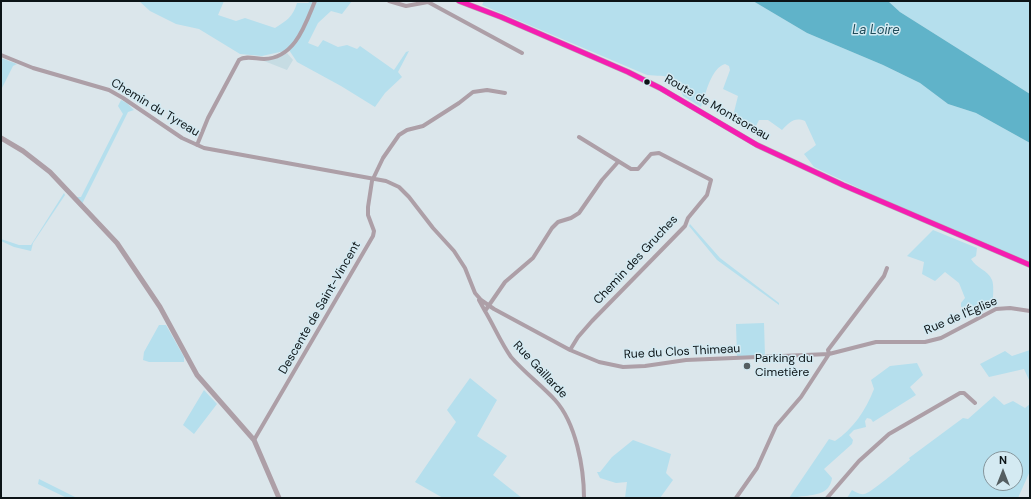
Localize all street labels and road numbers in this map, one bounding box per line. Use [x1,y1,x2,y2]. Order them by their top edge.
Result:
street label: Route de Montsoreau [662,72,772,144]
street label: Chemin du Tyreau [108,76,202,140]
street label: Chemin des Gruches [591,212,681,308]
street label: Descente de Saint-Vincent [276,239,364,377]
street label: Rue de l'Église [922,294,1000,338]
street label: Rue Gaillarde [510,338,570,402]
street label: Rue du Clos Thimeau [623,342,741,362]

